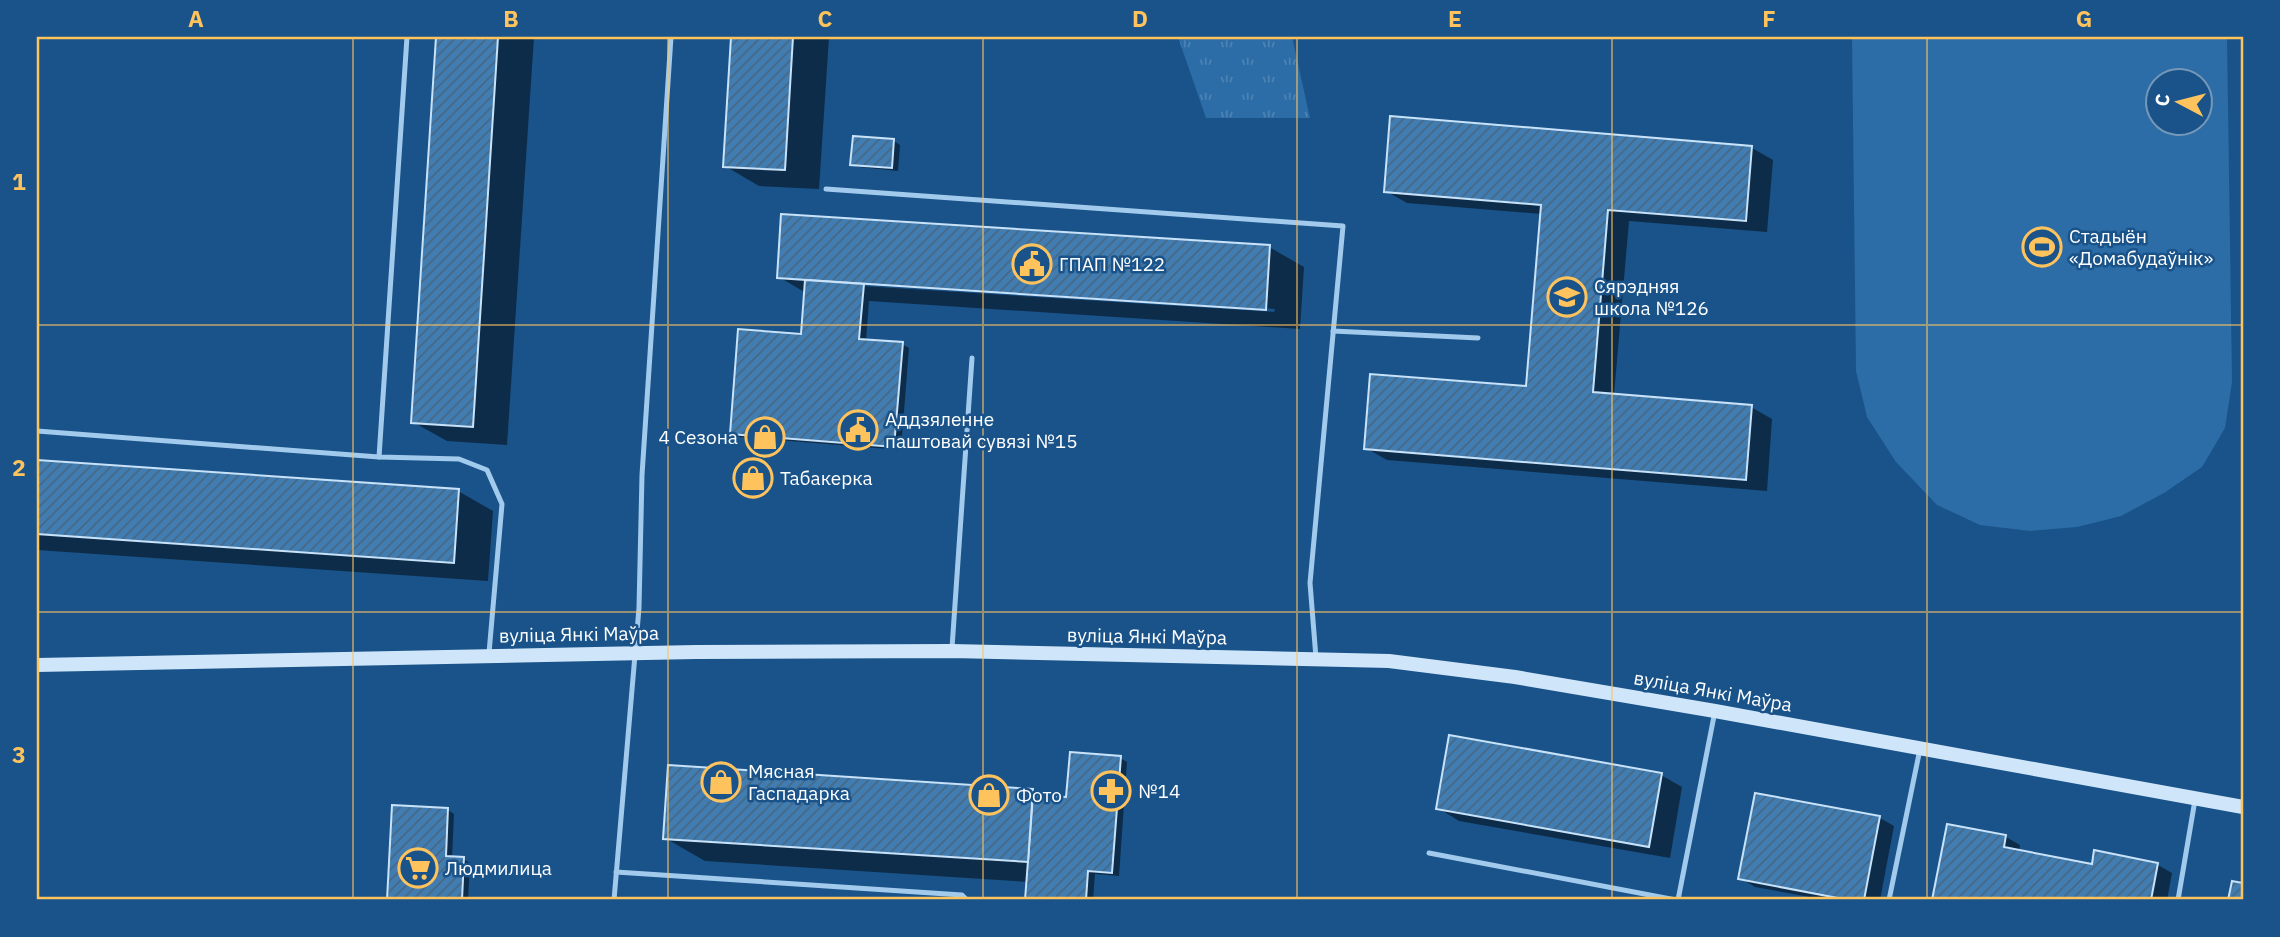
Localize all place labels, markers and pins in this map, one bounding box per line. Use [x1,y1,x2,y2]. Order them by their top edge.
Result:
place label: Стадыён «Домабудаўнік» [2069,224,2213,270]
sports icon: Стадыён «Домабудаўнік» [2021,226,2063,268]
public building icon: ГПАП №122 [1011,243,1053,285]
place label: ГПАП №122 [1059,252,1165,276]
place label: Сярэдняя школа №126 [1594,274,1709,320]
school or university icon: Сярэдняя школа №126 [1546,276,1588,318]
place label: Аддзяленне паштовай сувязі №15 [885,407,1078,453]
public building icon: Аддзяленне паштовай сувязі №15 [837,409,879,451]
shop icon: 4 Сезона [744,416,786,458]
place label: 4 Сезона [658,425,738,449]
shop icon: Табакерка [732,457,774,499]
place label: Табакерка [780,466,873,490]
place label: Мясная Гаспадарка [748,759,850,805]
shop icon: Мясная Гаспадарка [700,761,742,803]
pharmacy icon: №14 [1090,770,1132,812]
shop icon: Фото [968,774,1010,816]
place label: №14 [1138,779,1180,803]
place label: Фото [1016,783,1062,807]
supermarket icon: Людмилица [397,847,439,889]
place label: Людмилица [445,856,552,880]

